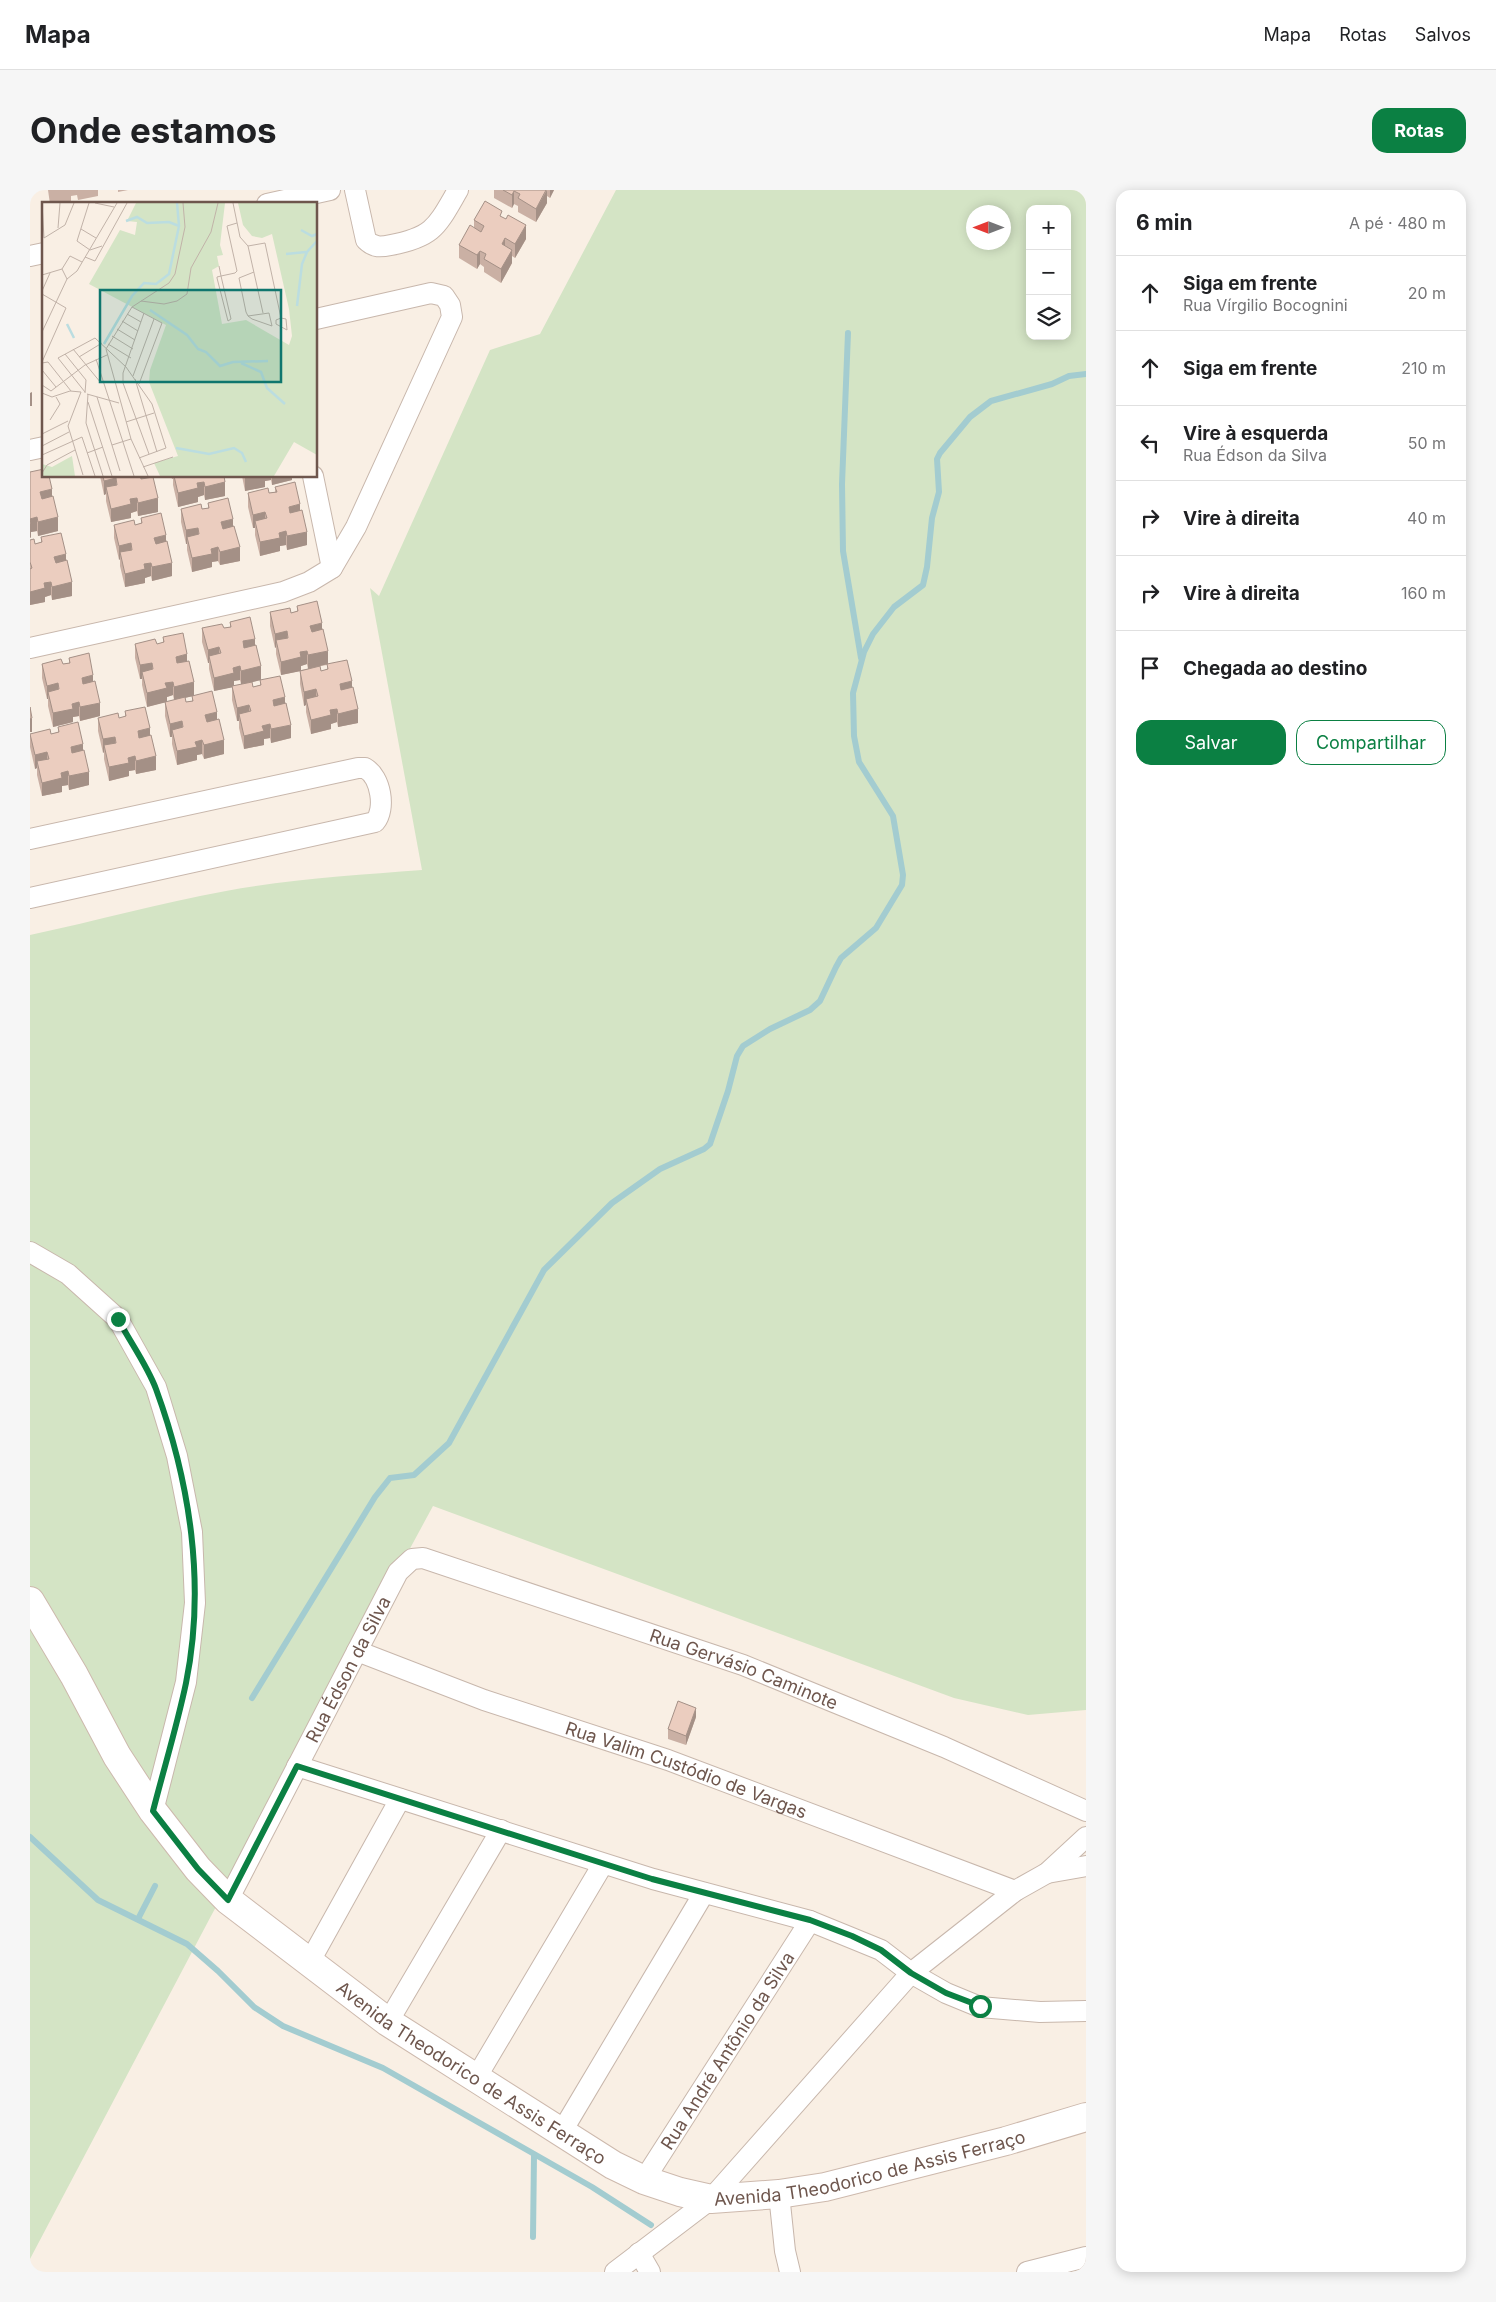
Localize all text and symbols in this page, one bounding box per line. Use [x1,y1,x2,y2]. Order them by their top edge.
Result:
text: Mapa [25,20,91,49]
text: Mapa [1263,24,1311,45]
text: Rotas [1339,24,1387,45]
text: Salvos [1415,24,1471,45]
button: Rotas [1372,108,1466,153]
text: Onde estamos [30,109,277,151]
inset map [42,202,318,478]
north arrow [966,205,1011,250]
map controls [1026,205,1071,340]
button: + [1026,205,1071,250]
text: 6 min [1136,210,1193,235]
text: A pé · 480 m [1349,213,1446,233]
button: − [1026,250,1071,295]
text: Siga em frente [1183,272,1317,295]
icon: ahead [1136,279,1164,307]
text: 20 m [1408,283,1446,303]
button: layers [1026,295,1071,340]
text: Rua Vírgilio Bocognini [1183,295,1348,315]
icon: ahead [1136,354,1164,382]
text: Siga em frente [1183,357,1317,380]
text: 210 m [1401,358,1446,378]
text: Vire à esquerda [1183,422,1328,445]
icon: left [1136,429,1164,457]
text: 50 m [1408,433,1446,453]
text: Rua Édson da Silva [1183,445,1327,465]
icon: right [1136,504,1164,532]
text: Vire à direita [1183,507,1300,530]
text: 40 m [1407,508,1446,528]
icon: right [1136,579,1164,607]
text: Vire à direita [1183,582,1300,605]
text: 160 m [1401,583,1446,603]
icon: arrive [1136,654,1164,682]
text: Chegada ao destino [1183,657,1367,680]
button: Salvar [1136,720,1286,765]
button: Compartilhar [1296,720,1446,765]
route end [107,1308,130,1331]
street label: Rua Édson da Silva [301,1592,394,1746]
street label: Rua Gervásio Caminote [647,1624,841,1713]
street label: Rua Valim Custódio de Vargas [563,1717,810,1822]
street label: Rua André Antônio da Silva [656,1948,798,2153]
street label: Avenida Theodorico de Assis Ferraço [333,1976,610,2169]
route start [969,1995,992,2018]
street label: Avenida Theodorico de Assis Ferraço [713,2125,1028,2209]

